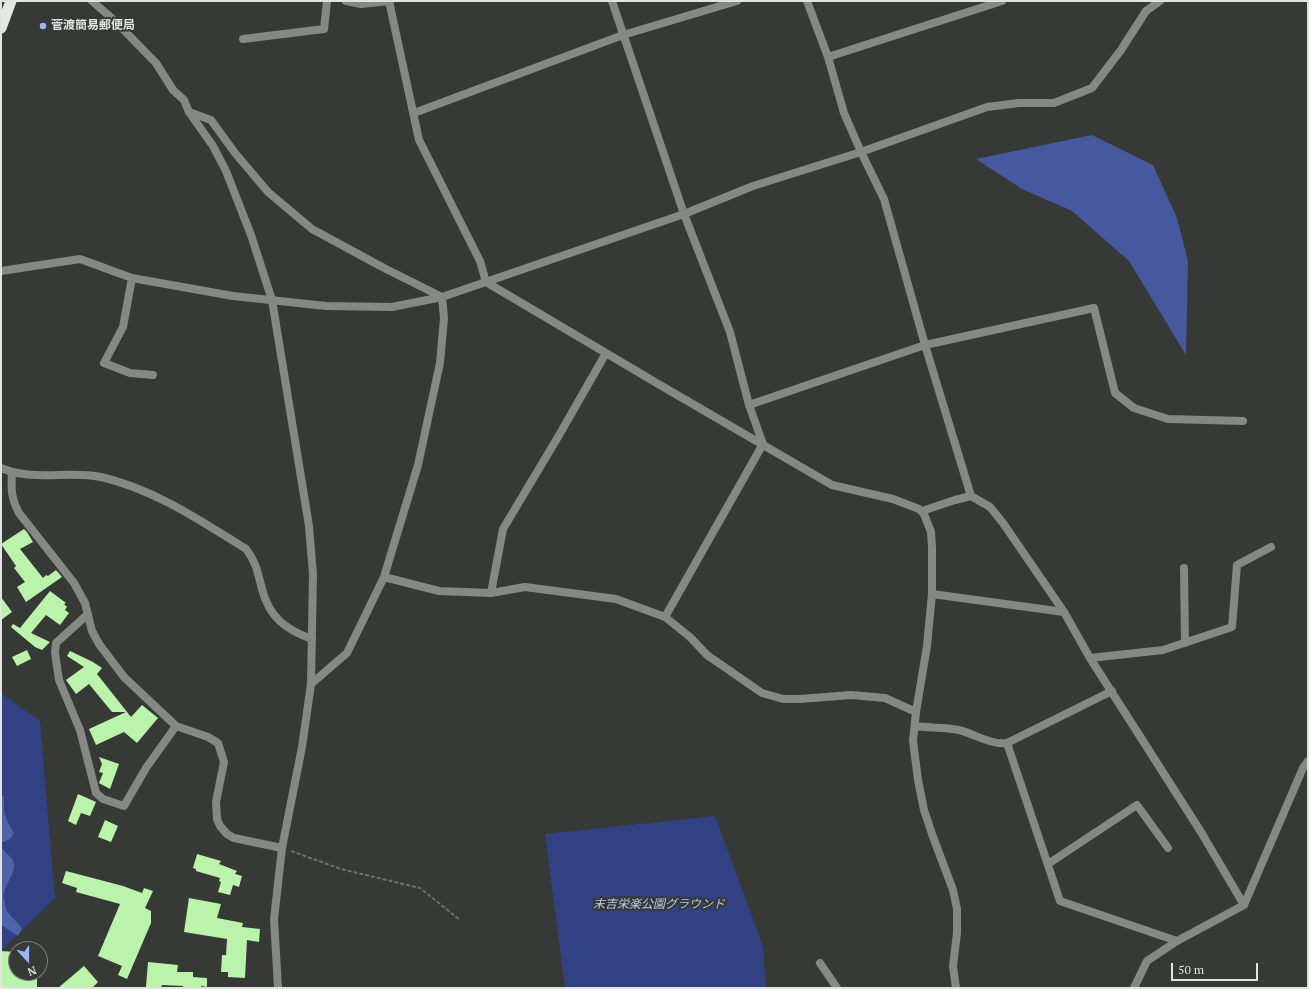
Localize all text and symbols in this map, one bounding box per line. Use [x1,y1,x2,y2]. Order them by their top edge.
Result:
place label: 菅渡簡易郵便局 [51,19,135,33]
marker: 菅渡簡易郵便局 [38,21,48,31]
park label: 末吉栄楽公園グラウンド [593,898,725,912]
north arrow [8,941,48,981]
scale bar [1173,955,1260,981]
text: 50 m [1178,962,1204,977]
text: N [26,963,38,979]

